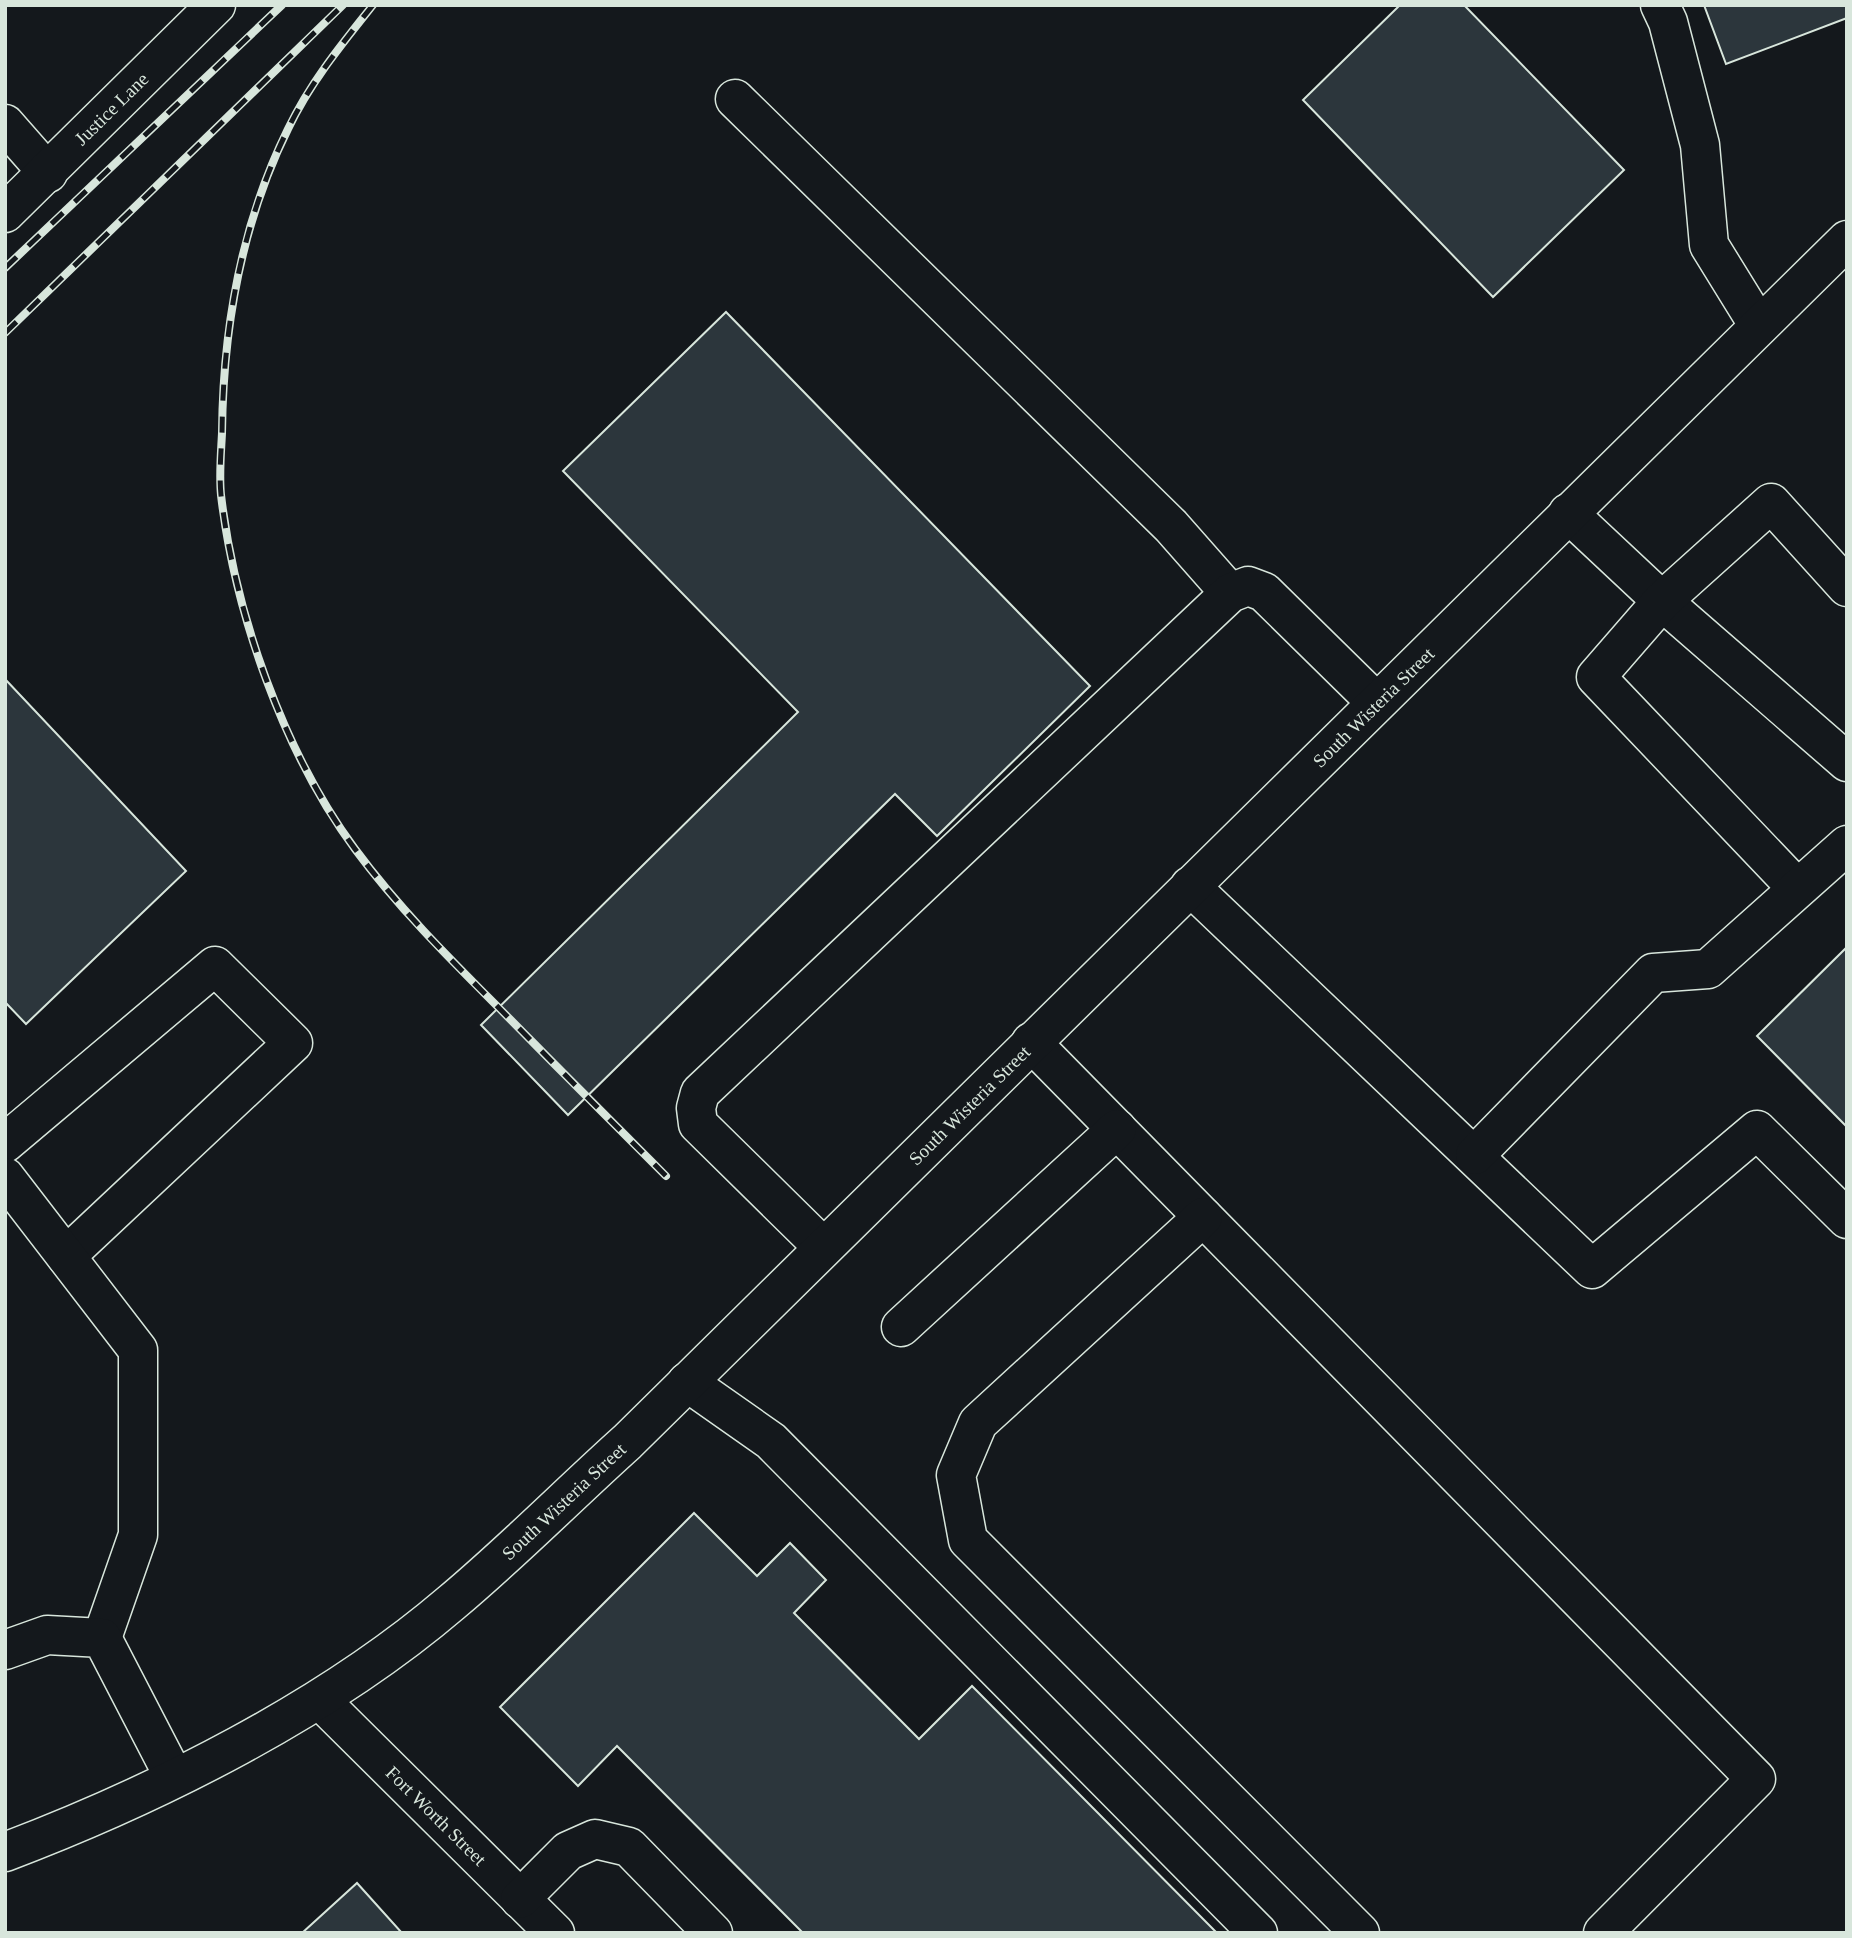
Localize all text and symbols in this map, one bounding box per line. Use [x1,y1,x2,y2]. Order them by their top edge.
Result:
street label: Justice Lane [70,68,152,149]
street label: South Wisteria Street [1308,643,1439,771]
street label: South Wisteria Street [905,1041,1035,1169]
street label: South Wisteria Street [498,1438,631,1564]
street label: Fort Worth Street [382,1762,491,1870]

